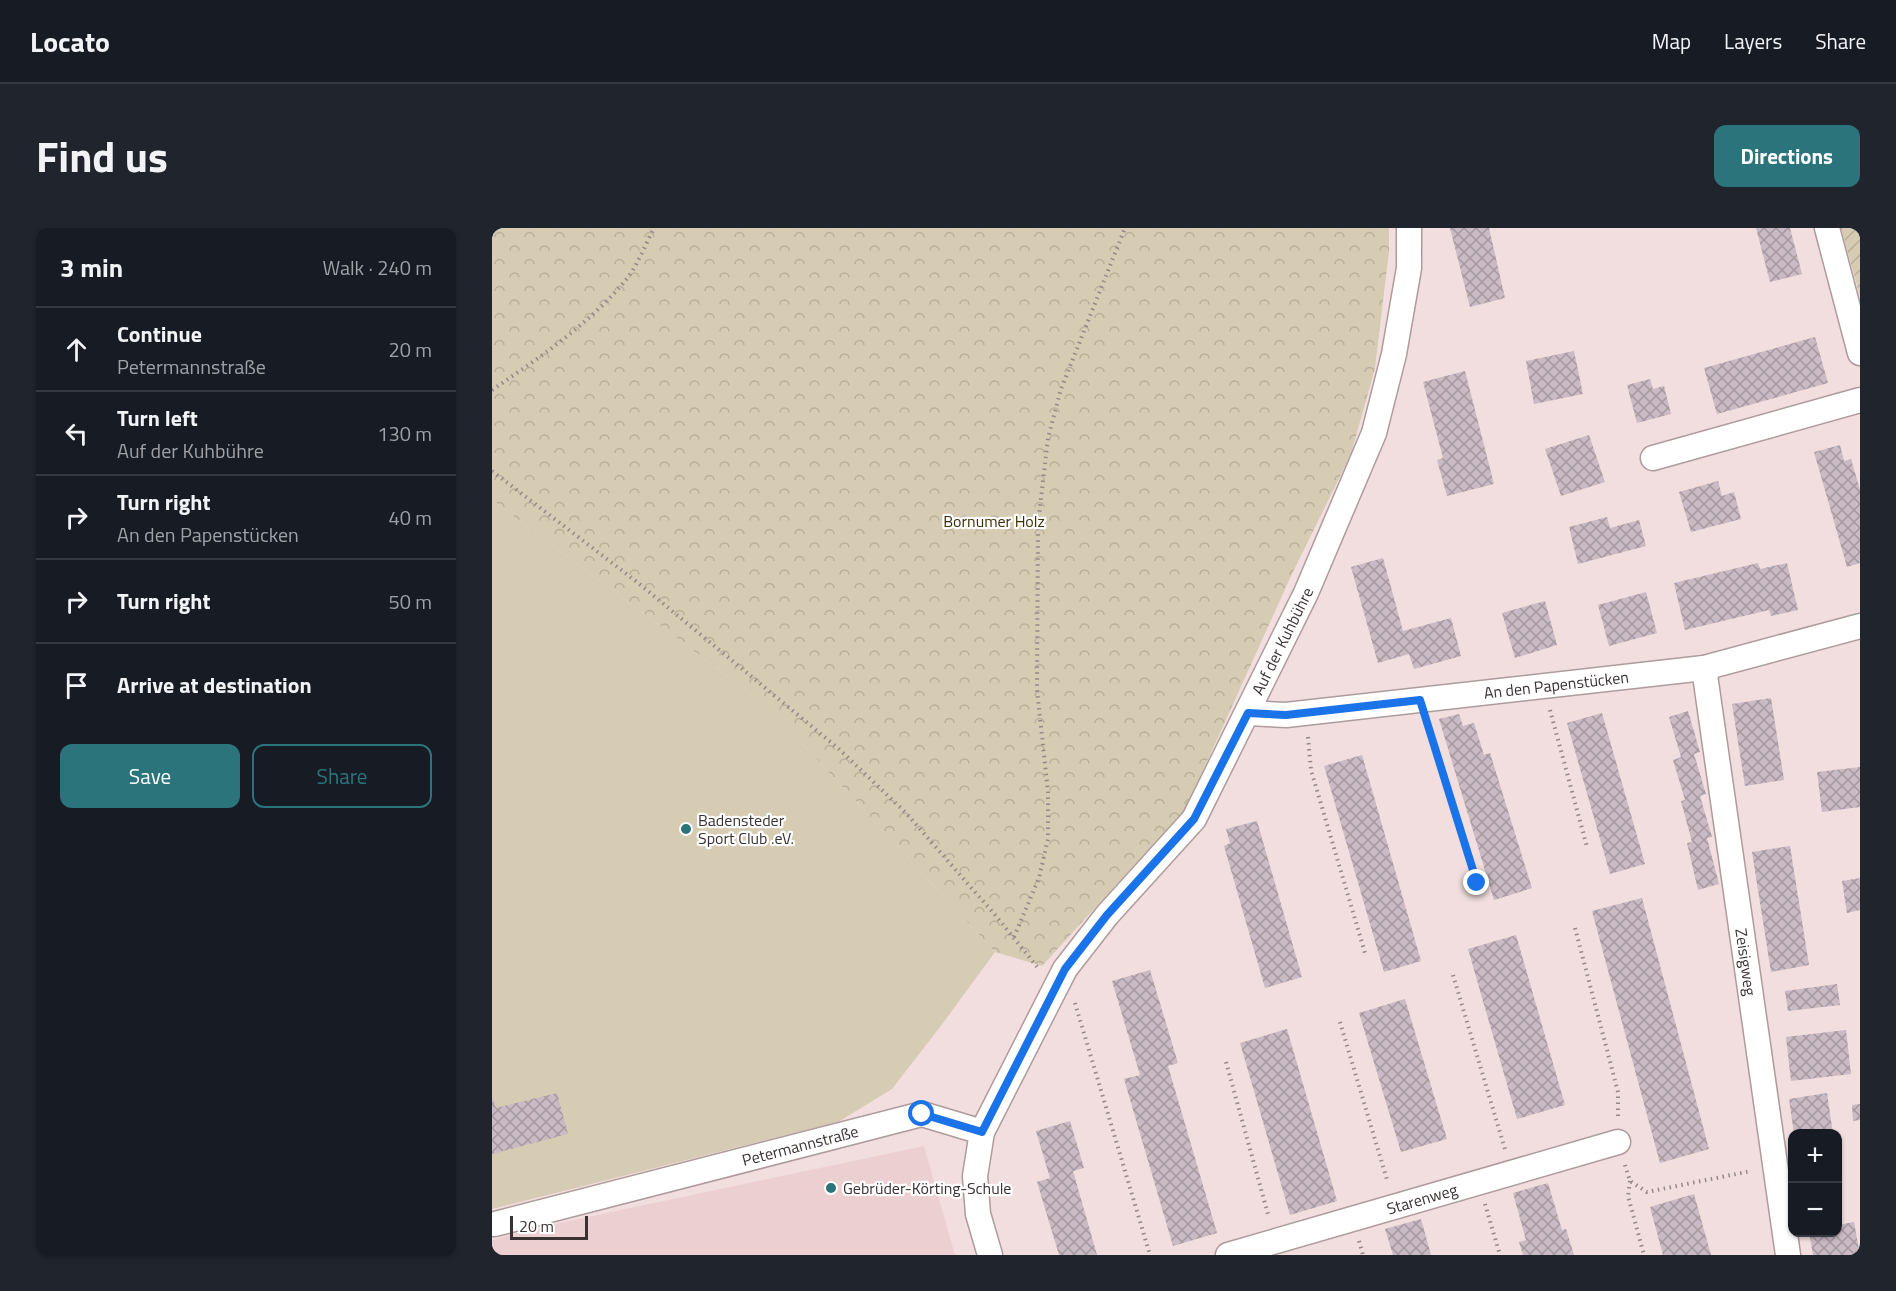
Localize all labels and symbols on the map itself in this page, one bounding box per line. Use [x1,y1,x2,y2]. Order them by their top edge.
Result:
park label: Bornumer Holz [943,509,1045,533]
street label: Auf der Kuhbühre [1245,583,1319,699]
street label: An den Papenstücken [1483,665,1630,705]
place label: Badensteder Sport Club .eV. [698,808,794,850]
marker: Badensteder Sport Club .eV. [679,822,693,836]
route end [1463,869,1489,895]
street label: Zeisigweg [1729,927,1763,997]
route start [908,1100,934,1126]
street label: Petermannstraße [739,1119,861,1172]
place label: Gebrüder-Körting-Schule [843,1176,1011,1200]
street label: Starenweg [1384,1177,1460,1220]
marker: Gebrüder-Körting-Schule [824,1181,838,1195]
scale bar [510,1213,588,1240]

